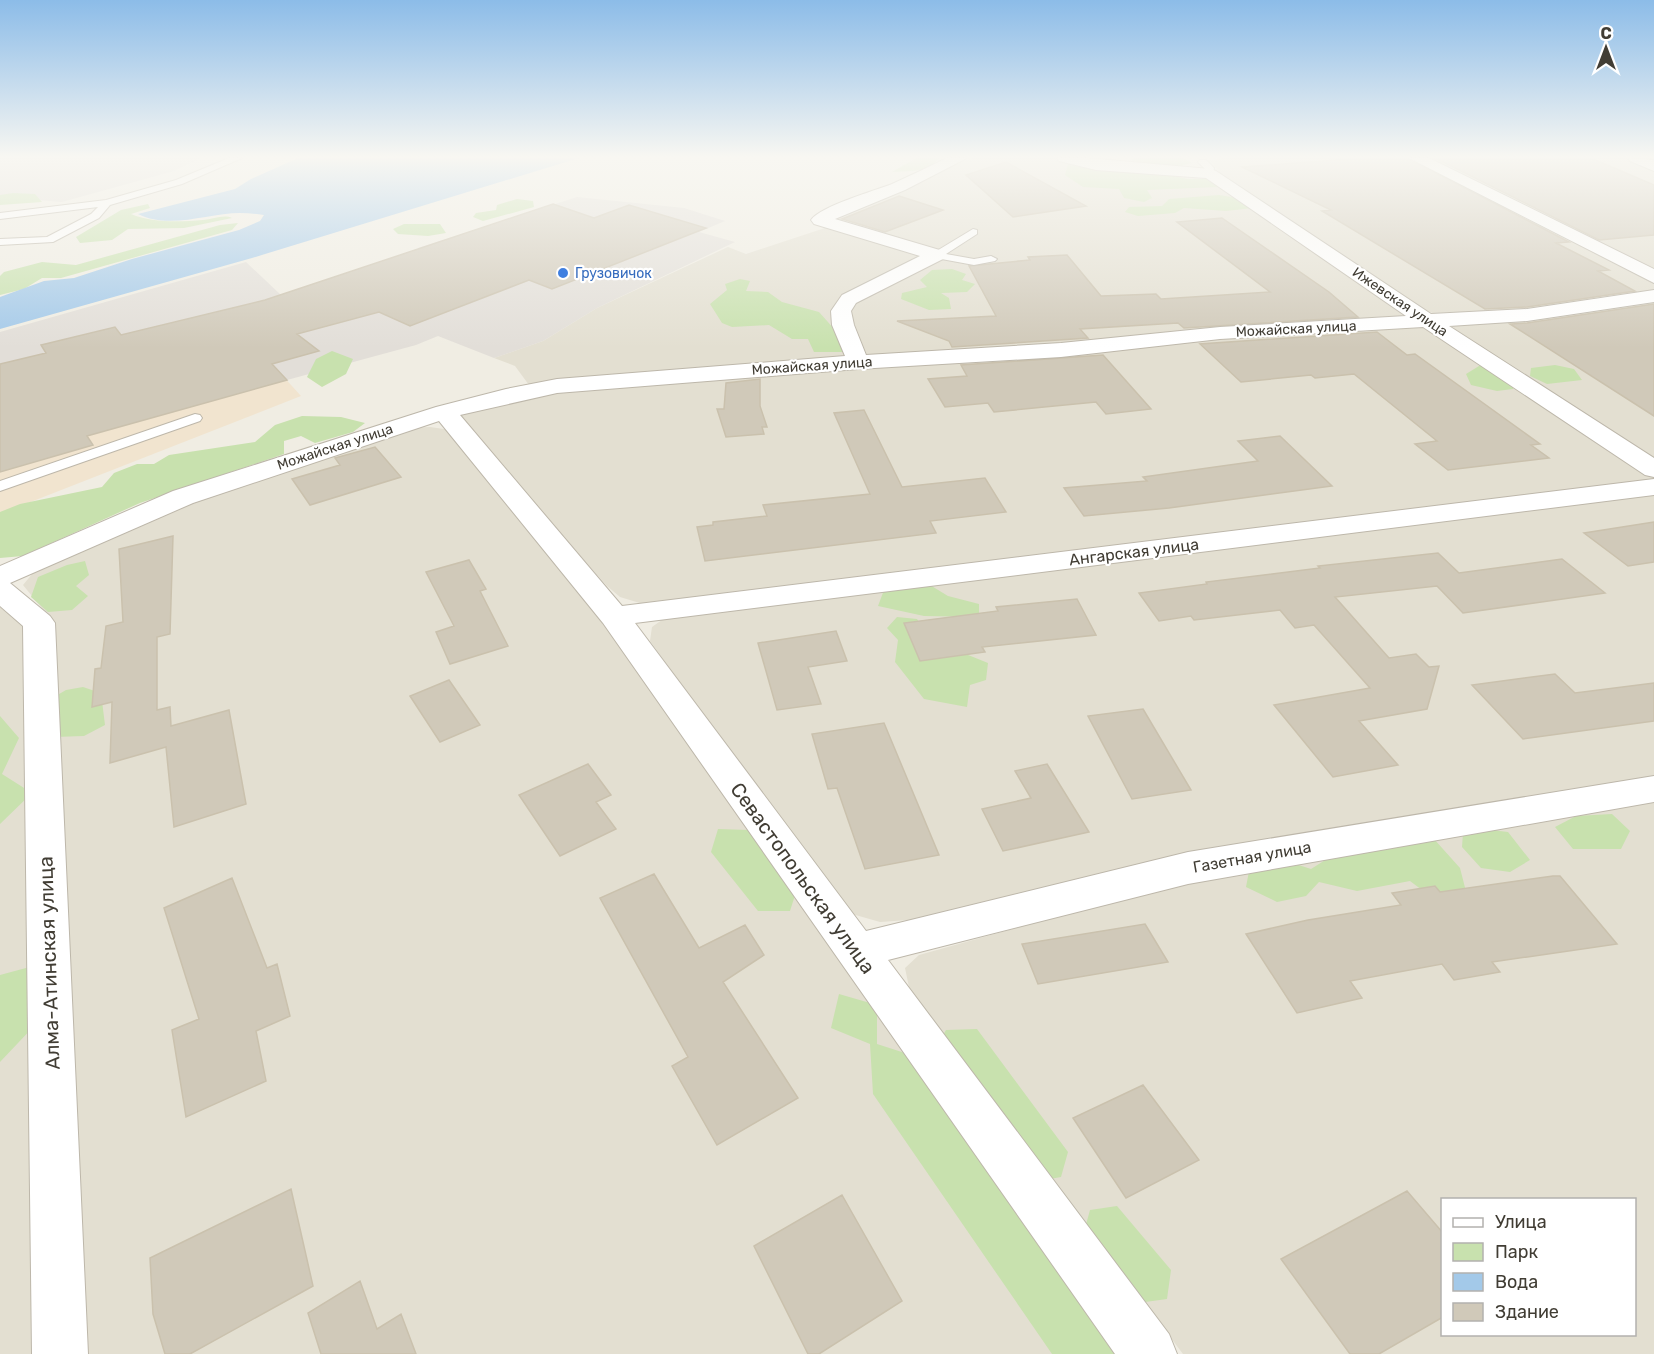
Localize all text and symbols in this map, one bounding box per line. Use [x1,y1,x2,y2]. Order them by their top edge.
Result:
north arrow [1576,18,1636,78]
text: С [1600,24,1612,43]
street label: Ижевская улица [1349,264,1451,340]
place label: Грузовичок [575,265,652,282]
marker: Грузовичок [556,266,570,280]
street label: Можайская улица [1235,317,1357,341]
street label: Можайская улица [751,353,873,379]
street label: Можайская улица [275,420,395,474]
street label: Ангарская улица [1068,535,1200,569]
street label: Севастопольская улица [726,778,880,978]
street label: Газетная улица [1191,837,1313,877]
street label: Алма-Атинская улица [33,856,65,1070]
legend [1441,1198,1636,1336]
text: Улица [1495,1211,1547,1233]
text: Парк [1495,1241,1539,1263]
text: Вода [1495,1271,1538,1293]
text: Здание [1495,1301,1559,1323]

